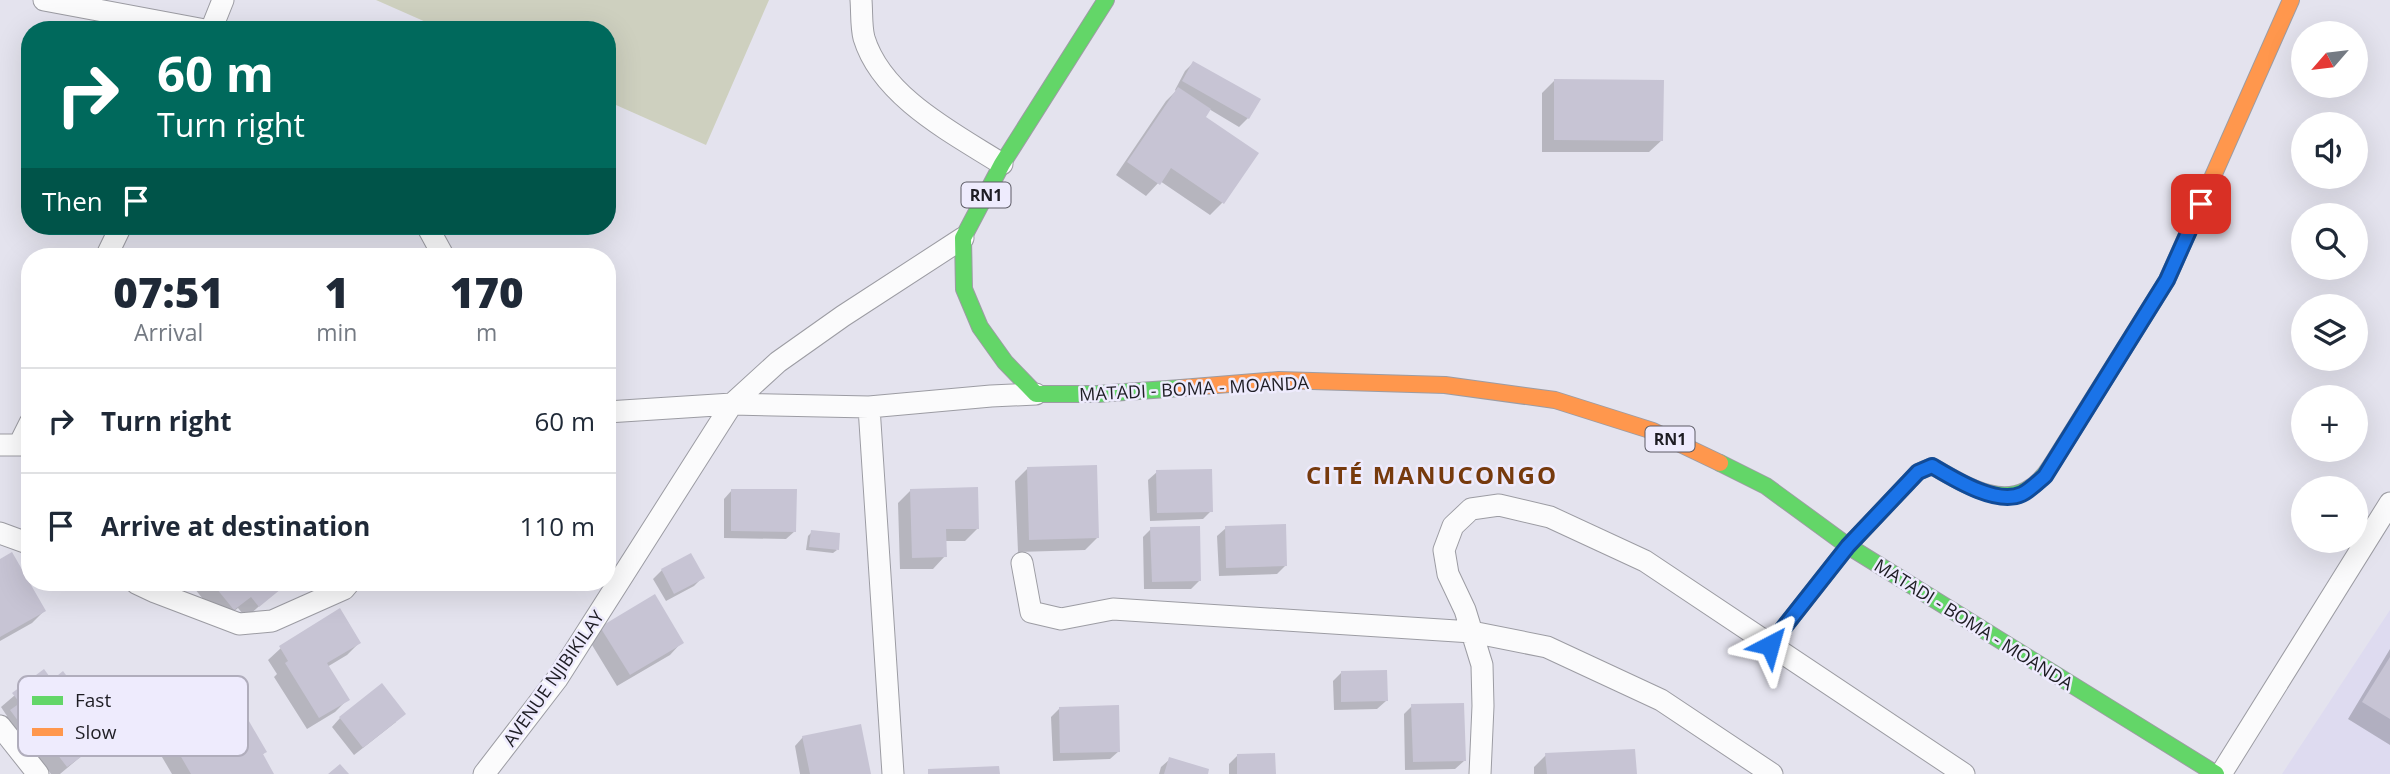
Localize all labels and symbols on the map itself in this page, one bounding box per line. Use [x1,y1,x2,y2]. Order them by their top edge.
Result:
north arrow [2291,21,2368,98]
pin [2171,174,2231,234]
road number: RN1 [962,182,1010,208]
street label: MATADI - BOMA - MOANDA [1079,370,1310,406]
road number: RN1 [1646,426,1694,452]
district label: CITÉ MANUCONGO [1306,458,1558,491]
street label: MATADI - BOMA - MOANDA [1870,553,2078,695]
street label: AVENUE NJIBIKILAY [497,605,609,751]
position arrow [1733,608,1807,682]
legend [18,676,248,756]
text: Fast [75,687,111,713]
text: Slow [75,719,117,745]

